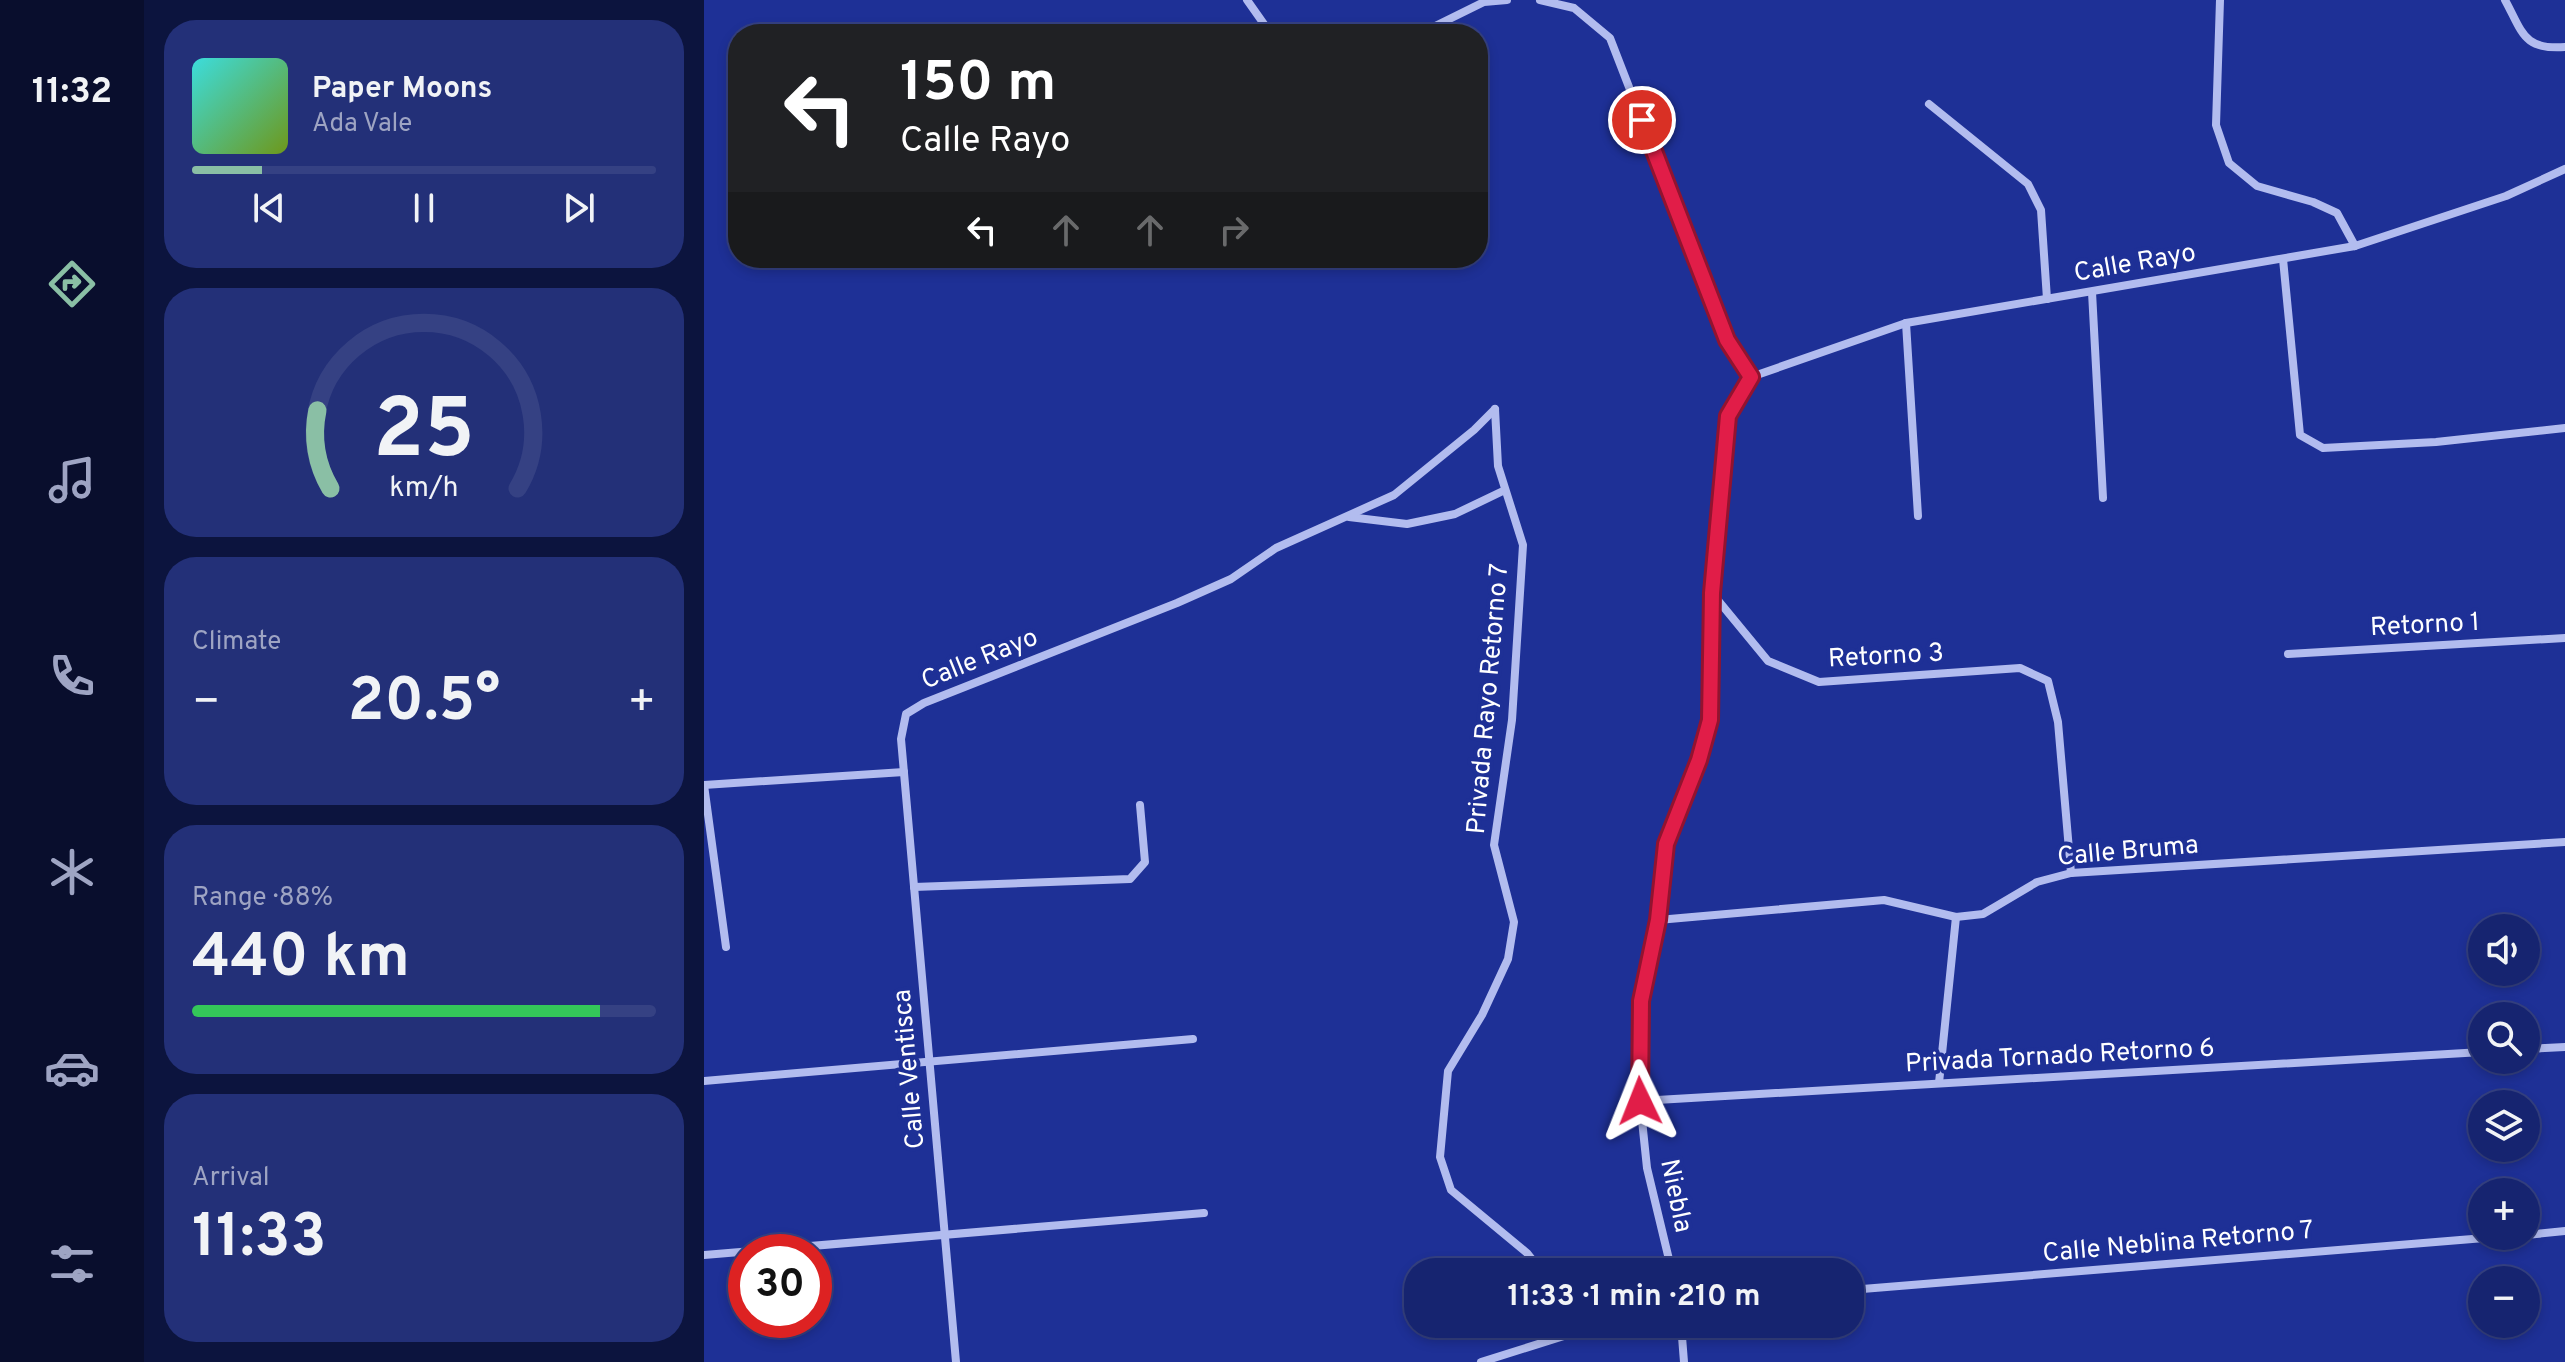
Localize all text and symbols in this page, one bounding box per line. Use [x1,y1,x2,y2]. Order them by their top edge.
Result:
text: 150 m [900,50,1056,120]
icon: left [768,56,872,160]
text: 11:32 [32,70,112,116]
text: Paper Moons [312,71,492,108]
pin [1608,86,1676,154]
icon: arrive [1620,98,1664,142]
text: Ada Vale [312,108,412,141]
text: Calle Rayo [900,119,1070,165]
icon: previous [247,186,291,230]
icon: pause [402,186,446,230]
icon: next [557,186,601,230]
icon: left [960,208,1004,252]
icon: ahead [1044,208,1088,252]
icon: ahead [1128,208,1172,252]
icon: right [1212,208,1256,252]
street label: Calle Rayo [2072,237,2198,291]
icon: directions [44,256,100,312]
text: 25 [373,381,475,486]
icon: music [44,452,100,508]
text: km/h [389,471,459,507]
street label: Privada Rayo Retorno 7 [1461,562,1517,836]
street label: Retorno 1 [2369,607,2481,645]
street label: Calle Rayo [917,622,1043,698]
text: Climate [192,626,281,659]
street label: Retorno 3 [1827,637,1945,677]
icon: phone [44,648,100,704]
text: 20.5° [348,666,500,742]
text: − [192,676,220,732]
text: + [628,676,656,732]
street label: Calle Bruma [2056,829,2200,875]
icon: climate [44,844,100,900]
text: Range · 88% [192,882,333,915]
map controls [2468,914,2540,1338]
button: sound [2468,914,2540,986]
text: 440 km [192,922,410,998]
street label: Calle Ventisca [887,988,933,1150]
button: search [2468,1002,2540,1074]
street label: Privada Tornado Retorno 6 [1904,1032,2216,1082]
icon: car [44,1040,100,1096]
position arrow [1598,1059,1682,1143]
button: layers [2468,1090,2540,1162]
street label: Niebla [1651,1156,1699,1236]
text: Arrival [192,1162,270,1195]
button: + [2468,1178,2540,1250]
text: 11:33 [192,1202,327,1278]
street label: Calle Neblina Retorno 7 [2041,1215,2315,1271]
speed limit sign: 30 [728,1234,832,1338]
icon: filters [44,1236,100,1292]
button: − [2468,1266,2540,1338]
text: 11:33 · 1 min · 210 m [1507,1279,1761,1316]

